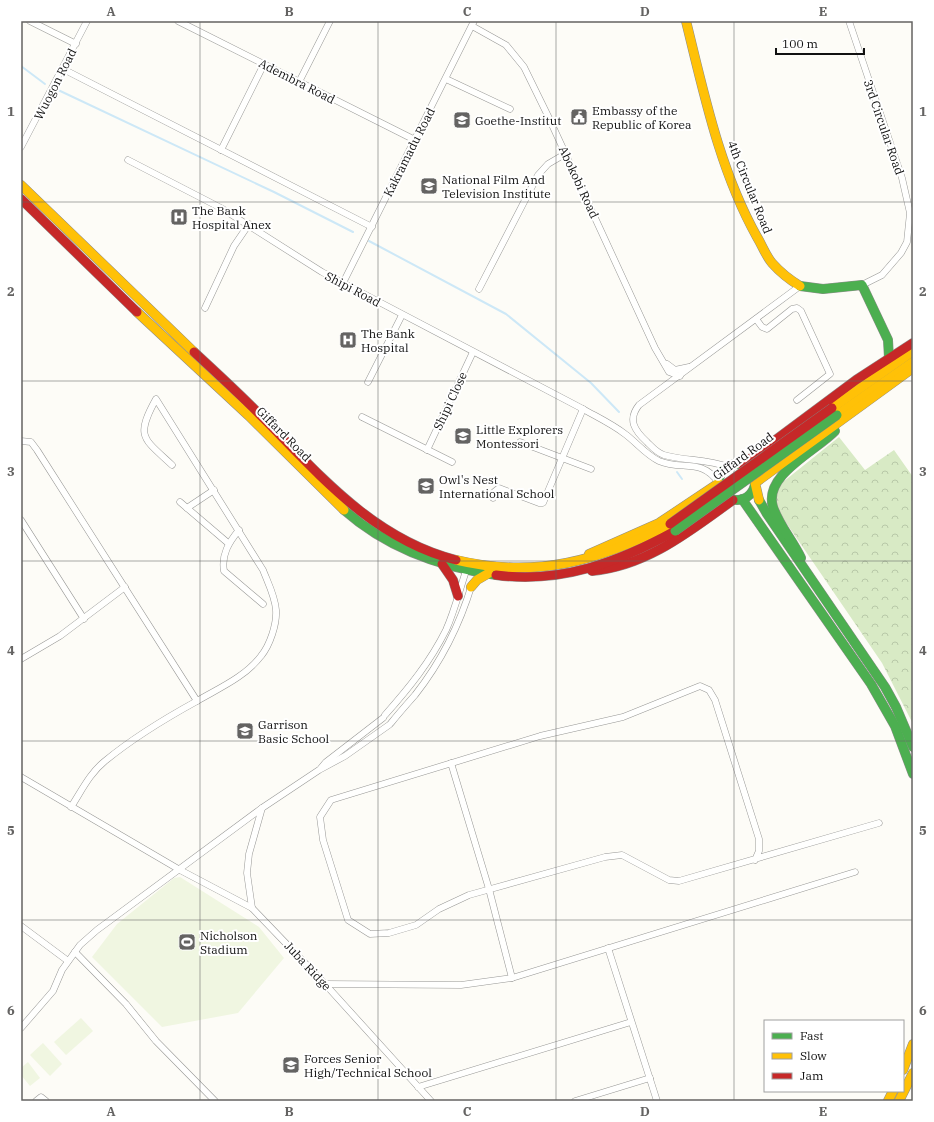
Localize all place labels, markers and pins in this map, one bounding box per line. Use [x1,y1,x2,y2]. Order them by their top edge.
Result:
place label: Embassy of the Republic of Korea [592,103,692,132]
public building icon: Embassy of the Republic of Korea [569,107,589,127]
school or university icon: Goethe-Institut [452,110,472,130]
place label: Goethe-Institut [475,113,561,128]
place label: National Film And Television Institute [442,172,551,201]
school or university icon: National Film And Television Institute [419,176,439,196]
place label: The Bank Hospital Anex [192,203,272,232]
hospital icon: The Bank Hospital Anex [169,207,189,227]
place label: The Bank Hospital [361,326,415,355]
hospital icon: The Bank Hospital [338,330,358,350]
place label: Little Explorers Montessori [476,422,563,451]
school or university icon: Little Explorers Montessori [453,426,473,446]
place label: Owl's Nest International School [439,472,555,501]
school or university icon: Owl's Nest International School [416,476,436,496]
place label: Garrison Basic School [258,717,330,746]
school or university icon: Garrison Basic School [235,721,255,741]
place label: Nicholson Stadium [200,928,258,957]
sports icon: Nicholson Stadium [177,932,197,952]
place label: Forces Senior High/Technical School [304,1051,432,1080]
school or university icon: Forces Senior High/Technical School [281,1055,301,1075]

